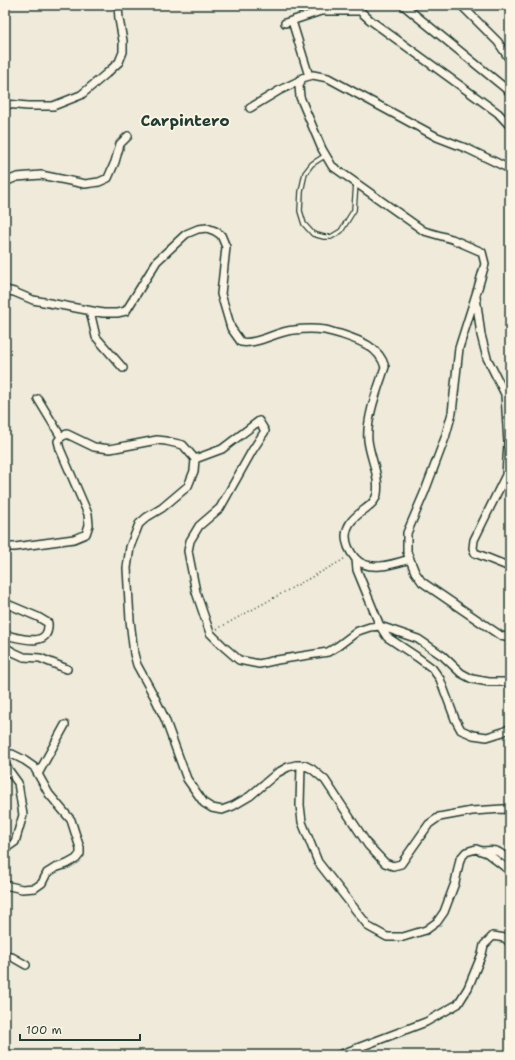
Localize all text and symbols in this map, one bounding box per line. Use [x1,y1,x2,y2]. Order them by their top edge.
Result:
district label: Carpintero [140,110,230,131]
scale bar [20,1016,140,1042]
text: 100 m [26,1022,62,1038]

